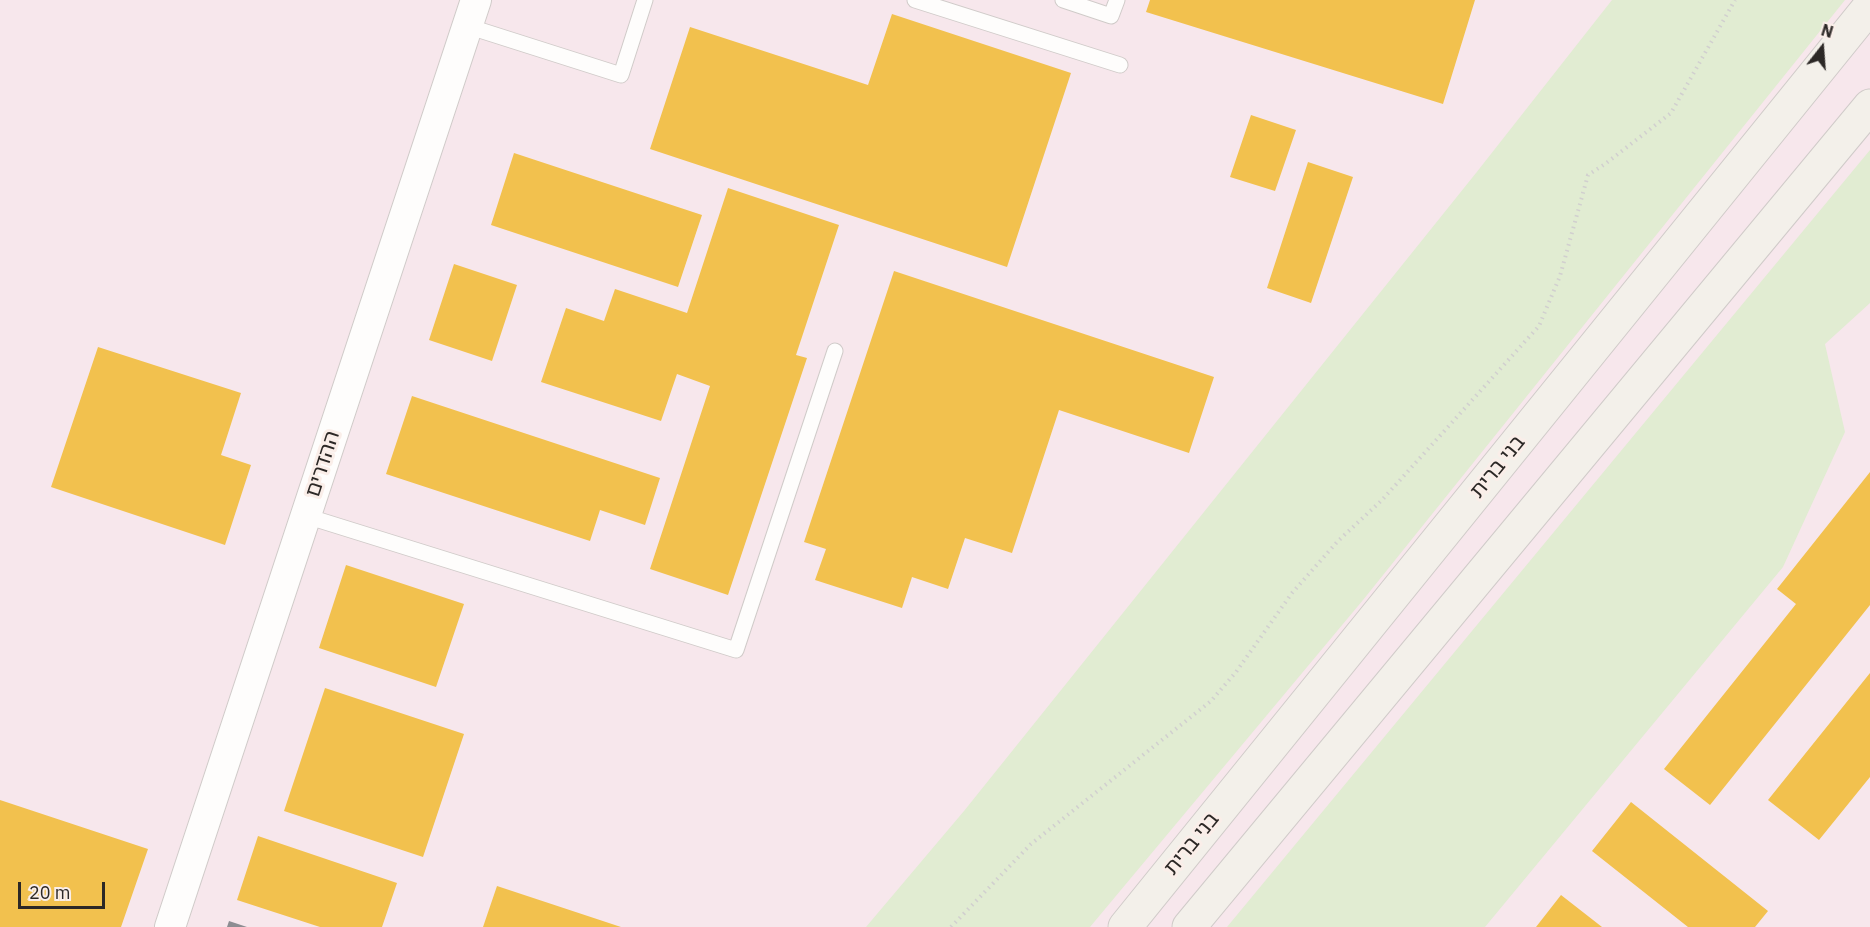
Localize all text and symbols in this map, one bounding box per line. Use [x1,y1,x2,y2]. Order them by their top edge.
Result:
north arrow [1792,18,1852,78]
text: N [1819,20,1836,42]
street label: ההדרים [301,428,345,500]
street label: בני ברית [1465,431,1531,503]
street label: בני ברית [1159,808,1225,880]
scale bar [21,870,108,908]
text: 20 m [29,881,71,904]

